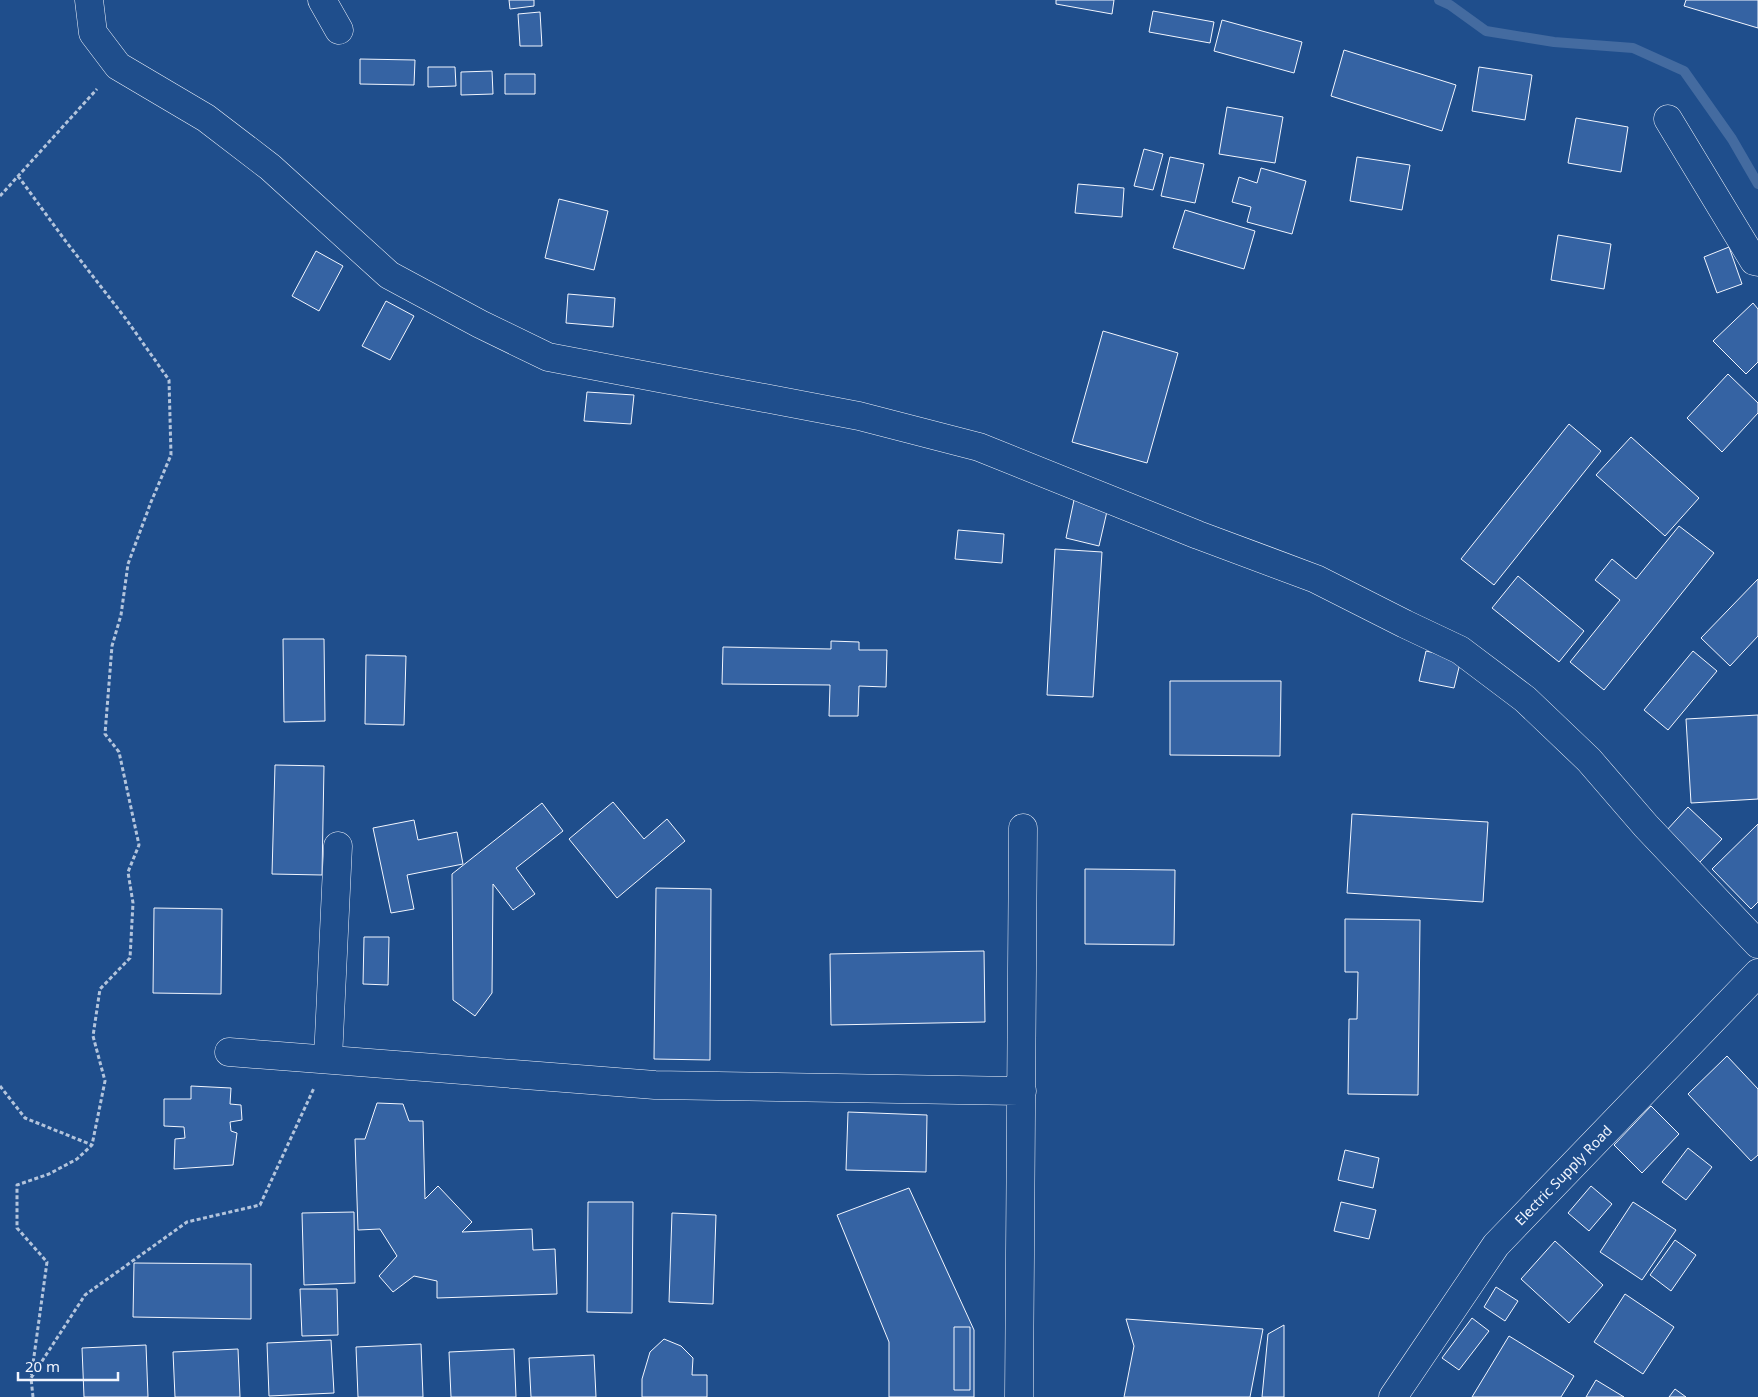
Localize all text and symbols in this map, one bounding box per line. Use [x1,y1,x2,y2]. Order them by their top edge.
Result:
street label: Electric Supply Road [1510,1121,1616,1229]
scale bar [18,1350,118,1382]
text: 20 m [25,1356,60,1376]

